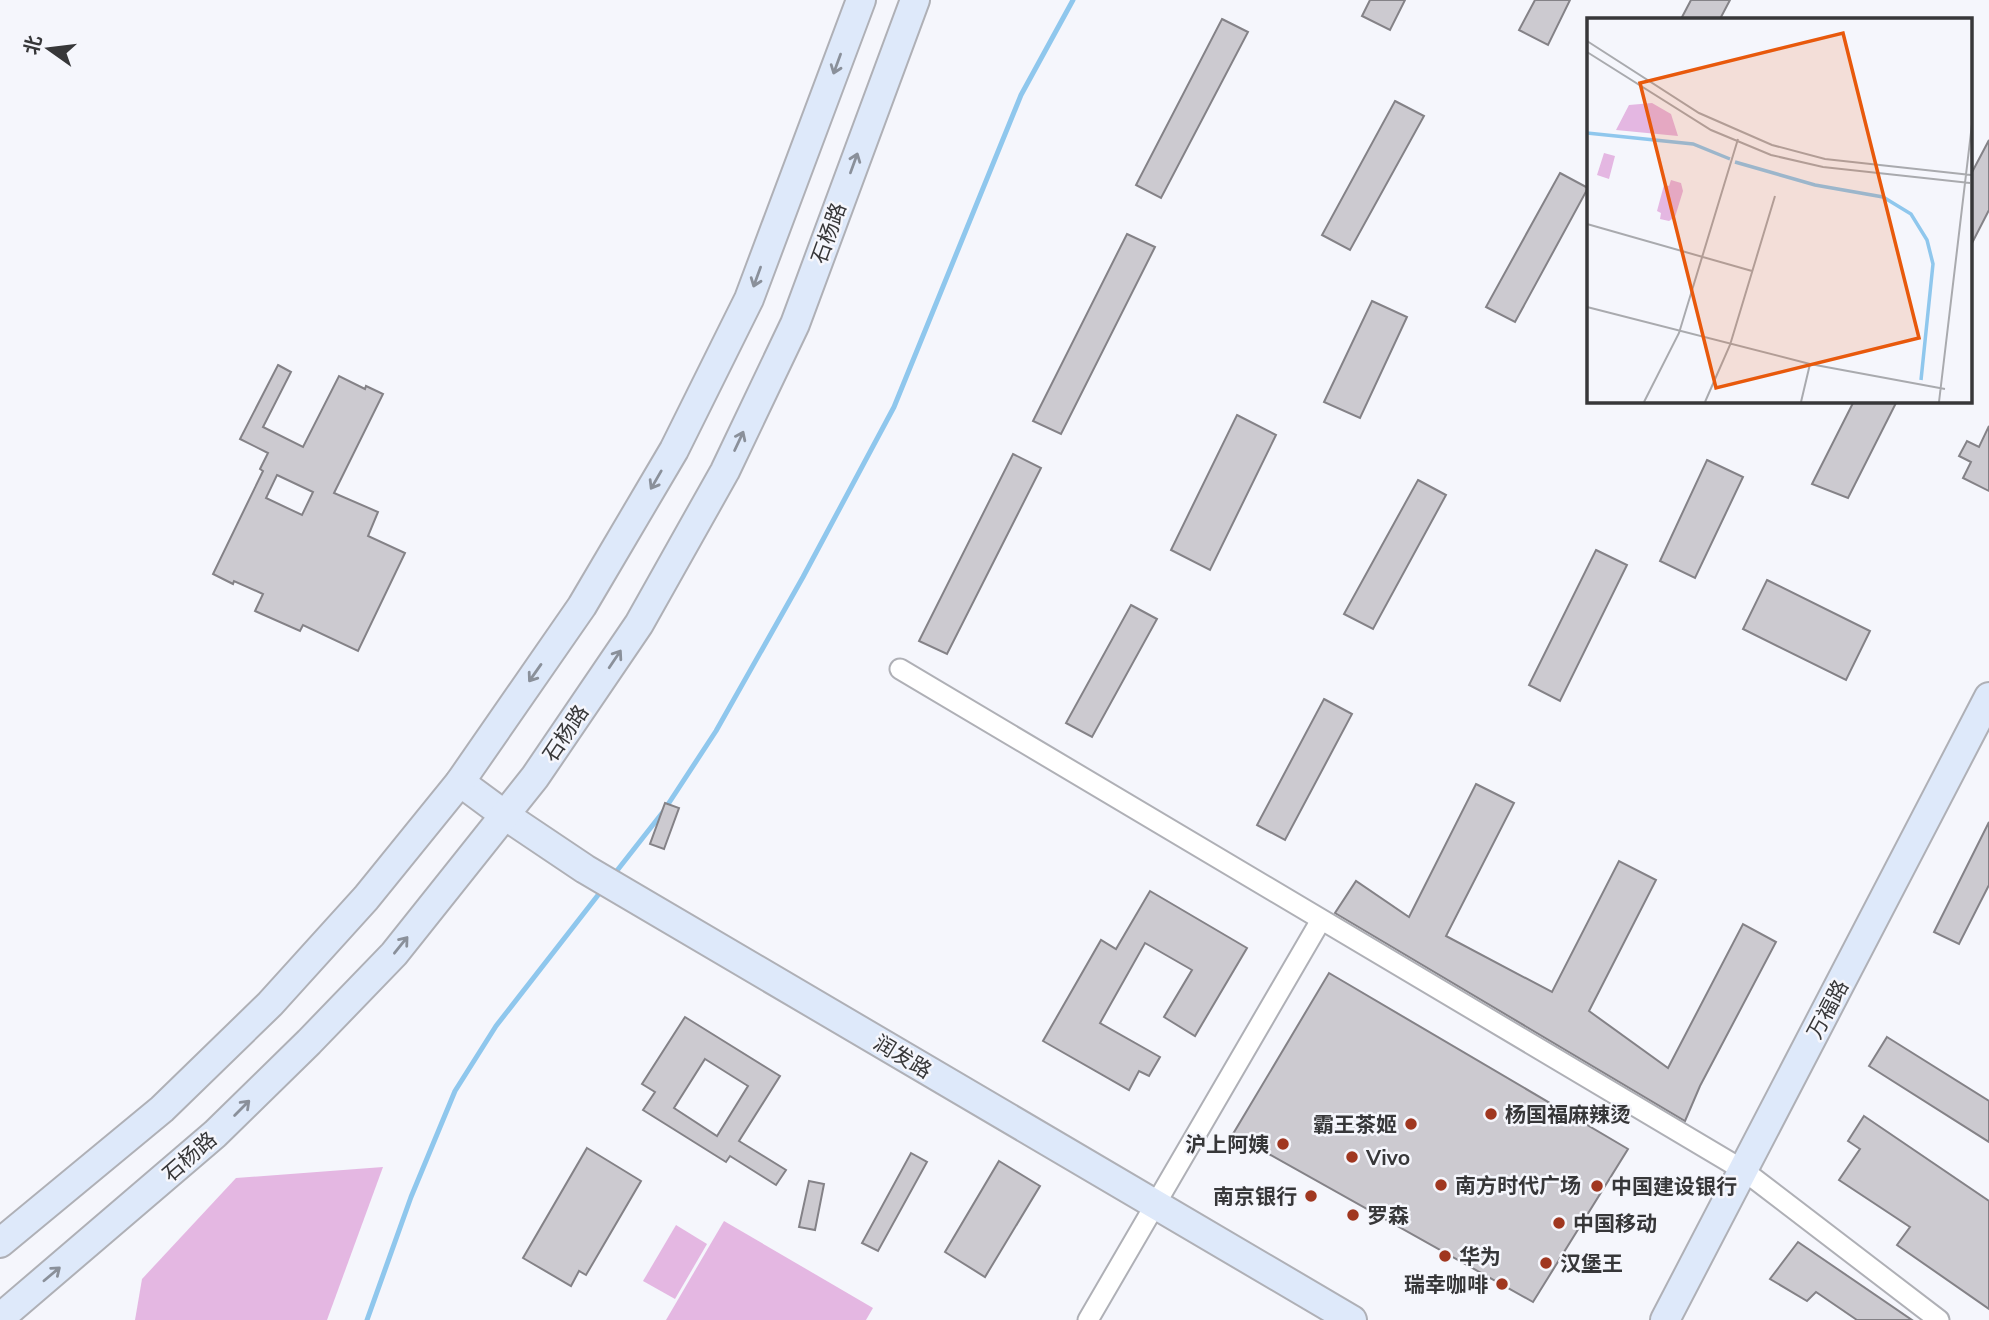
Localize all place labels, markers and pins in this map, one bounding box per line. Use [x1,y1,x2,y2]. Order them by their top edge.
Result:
place label: 杨国福麻辣烫 [1505,1101,1631,1127]
marker: 杨国福麻辣烫 [1483,1106,1499,1122]
place label: 霸王茶姬 [1313,1111,1397,1137]
marker: 霸王茶姬 [1403,1116,1419,1132]
place label: 沪上阿姨 [1185,1131,1269,1157]
marker: 沪上阿姨 [1275,1136,1291,1152]
place label: Vivo [1365,1144,1410,1170]
marker: Vivo [1344,1149,1360,1165]
place label: 南方时代广场 [1455,1172,1581,1198]
place label: 中国建设银行 [1611,1173,1737,1199]
marker: 南方时代广场 [1433,1177,1449,1193]
marker: 中国建设银行 [1589,1178,1605,1194]
place label: 南京银行 [1213,1183,1297,1209]
marker: 南京银行 [1303,1188,1319,1204]
place label: 罗森 [1367,1202,1409,1228]
marker: 罗森 [1345,1207,1361,1223]
place label: 中国移动 [1573,1210,1657,1236]
marker: 中国移动 [1551,1215,1567,1231]
place label: 华为 [1459,1243,1501,1269]
marker: 华为 [1437,1248,1453,1264]
place label: 汉堡王 [1560,1250,1623,1276]
marker: 汉堡王 [1538,1255,1554,1271]
place label: 瑞幸咖啡 [1404,1271,1488,1297]
marker: 瑞幸咖啡 [1494,1276,1510,1292]

